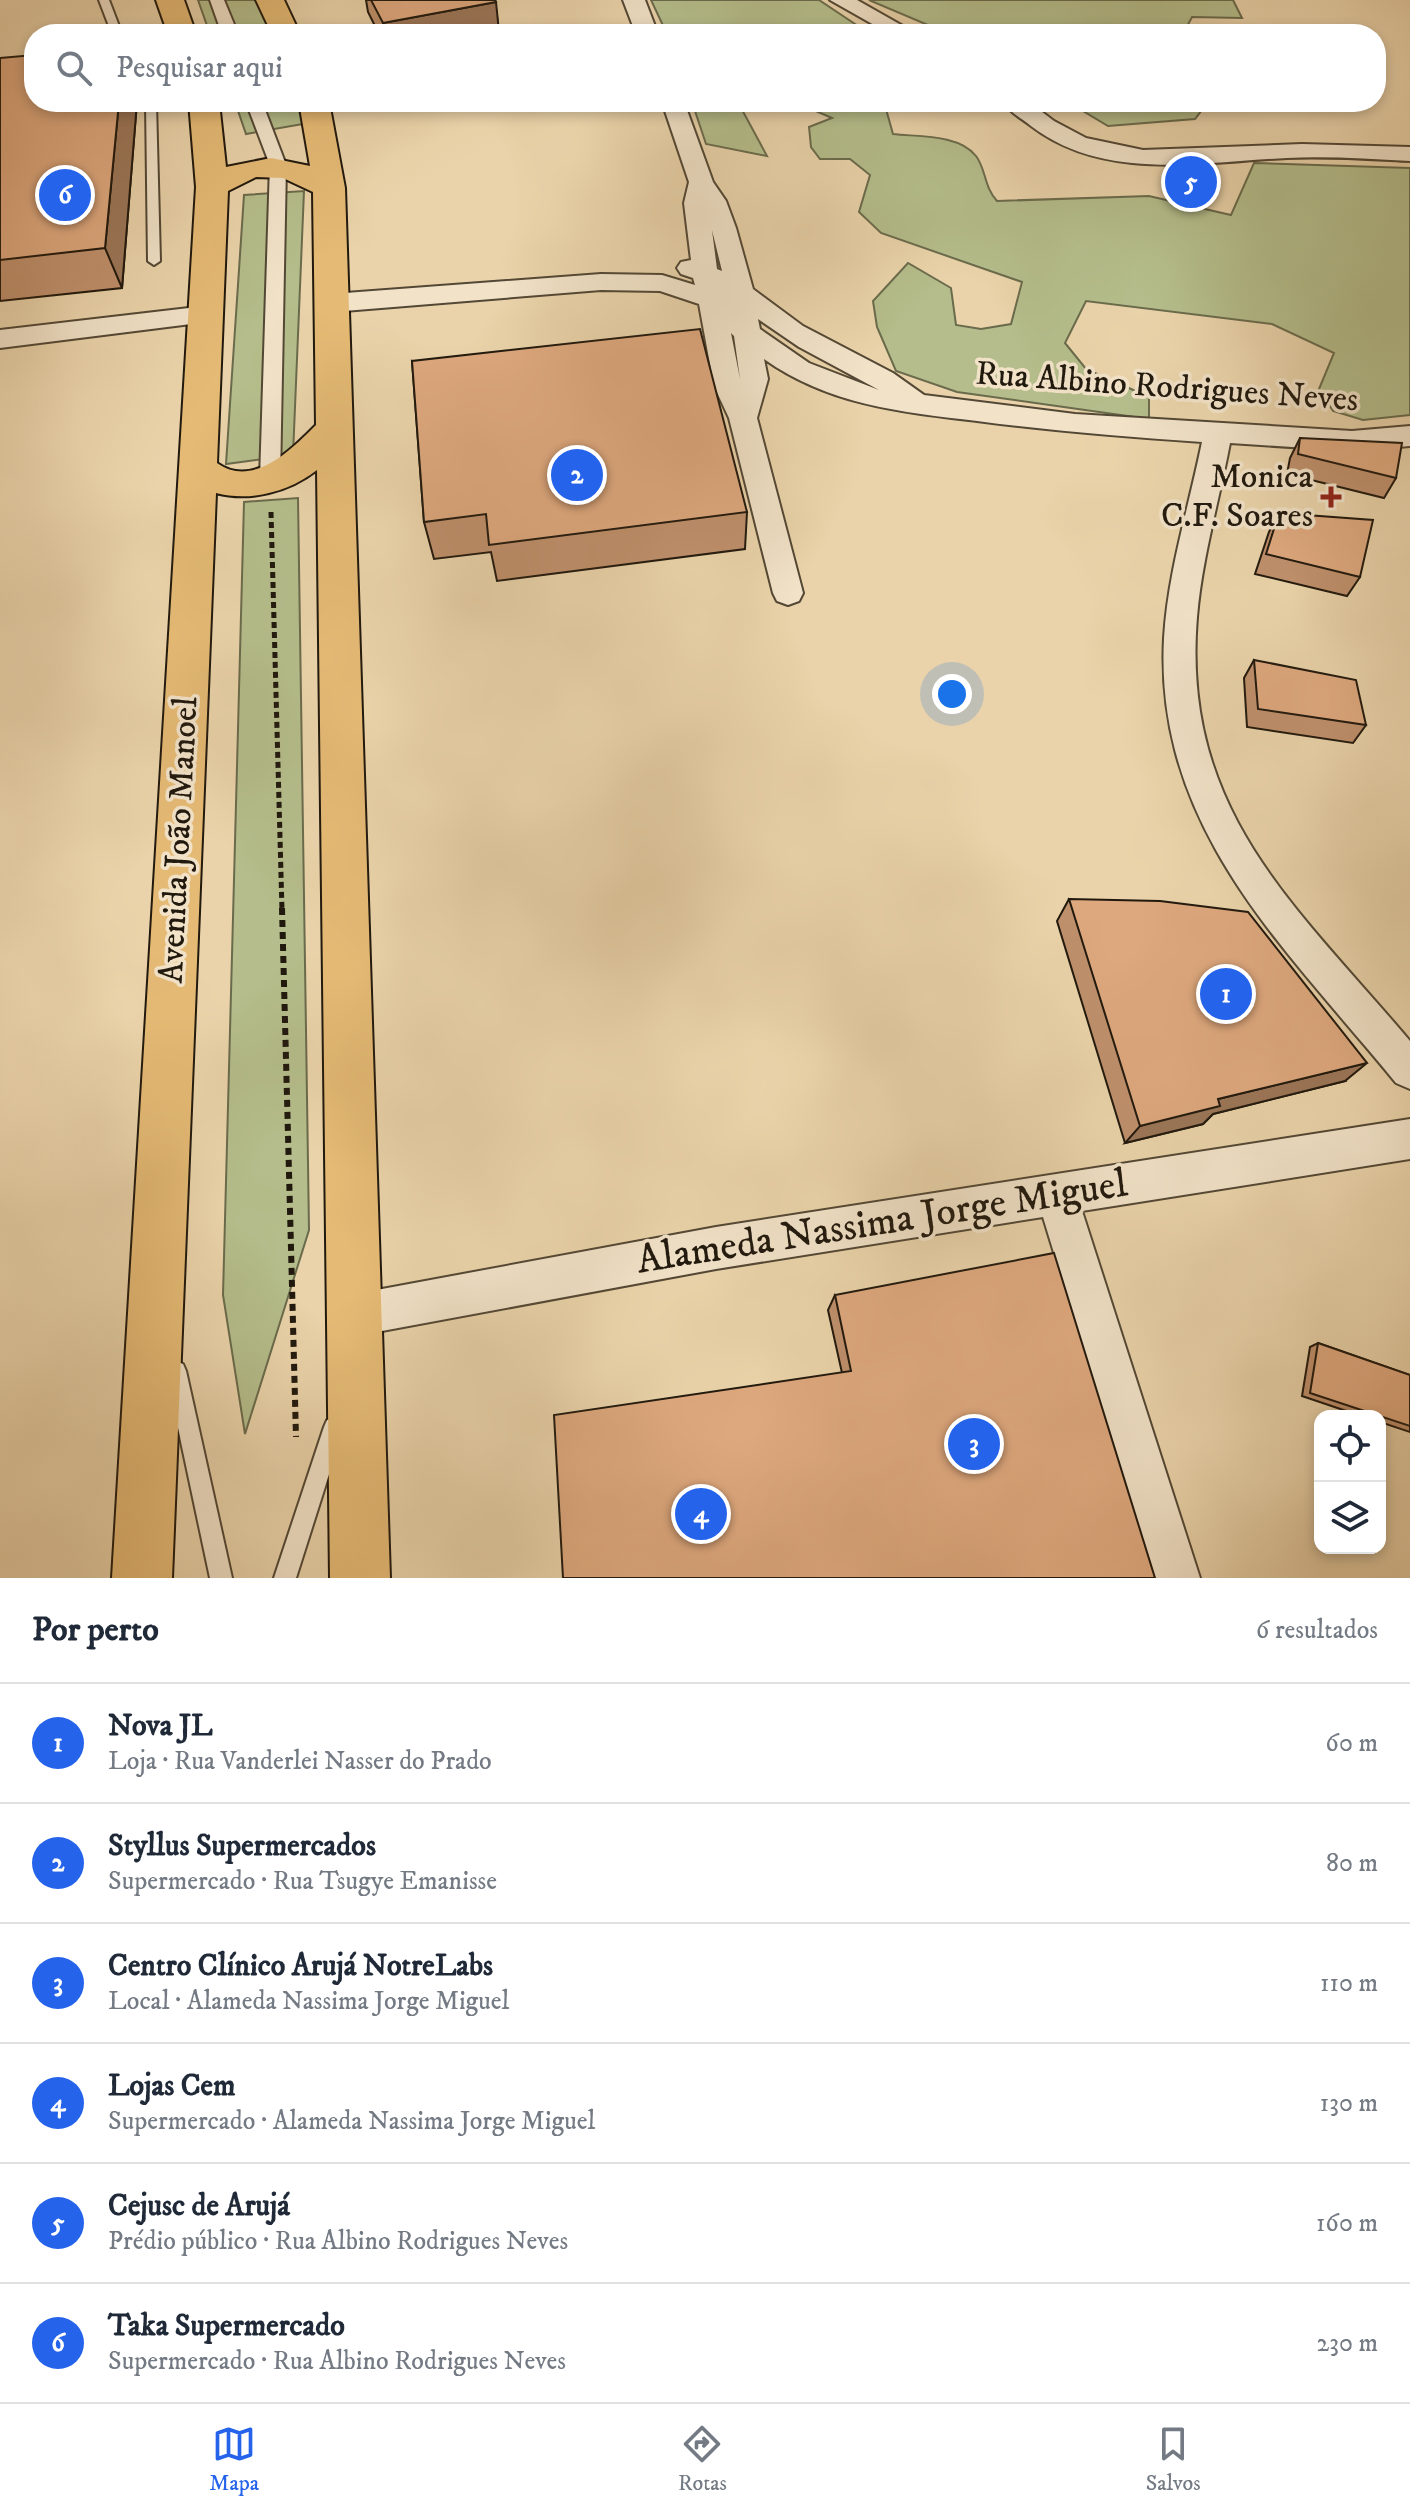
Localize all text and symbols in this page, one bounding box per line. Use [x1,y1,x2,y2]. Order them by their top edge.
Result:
search box [24,24,1386,112]
icon: search [52,46,96,90]
text: Pesquisar aqui [116,50,283,87]
pin: 5 [1165,152,1217,212]
pin: 6 [39,165,91,225]
street label: Rua Albino Rodrigues Neves [974,353,1360,421]
pin: 2 [551,445,603,505]
place label: Monica C.F. Soares [1161,456,1314,537]
marker: Monica C.F. Soares [1320,486,1342,508]
your location [932,674,972,714]
street label: Avenida João Manoel [151,695,208,984]
pin: 1 [1200,964,1252,1024]
street label: Alameda Nassima Jorge Miguel [633,1159,1131,1287]
map controls [1314,1410,1386,1554]
button: locate [1314,1410,1386,1482]
pin: 3 [948,1414,1000,1474]
button: layers [1314,1482,1386,1554]
pin: 4 [675,1484,727,1544]
text: Por perto [32,1609,159,1651]
text: 6 resultados [1256,1614,1378,1647]
text: Nova JL [108,1708,213,1745]
text: 1 [53,1727,63,1760]
text: 60 m [1325,1727,1378,1760]
text: Loja · Rua Vanderlei Nasser do Prado [108,1745,492,1778]
text: Styllus Supermercados [108,1828,376,1865]
text: 2 [52,1847,64,1880]
text: 80 m [1326,1847,1378,1880]
text: Supermercado · Rua Tsugye Emanisse [108,1865,497,1898]
text: Centro Clínico Arujá NotreLabs [108,1948,493,1985]
text: 3 [53,1967,63,2000]
text: 110 m [1320,1967,1378,2000]
text: Local · Alameda Nassima Jorge Miguel [108,1985,509,2018]
text: Lojas Cem [108,2068,236,2105]
text: 4 [51,2087,65,2120]
text: 130 m [1320,2087,1378,2120]
text: Supermercado · Alameda Nassima Jorge Miguel [108,2105,595,2138]
text: Cejusc de Arujá [108,2188,290,2225]
text: 5 [52,2207,64,2240]
text: 160 m [1316,2207,1378,2240]
text: Prédio público · Rua Albino Rodrigues Neves [108,2225,568,2258]
text: Taka Supermercado [108,2308,345,2345]
text: 6 [51,2327,65,2360]
text: 230 m [1316,2327,1378,2360]
text: Supermercado · Rua Albino Rodrigues Neves [108,2345,566,2378]
tab: Mapa [209,2422,259,2497]
tab: Rotas [678,2422,727,2497]
tab: Salvos [1146,2422,1201,2497]

